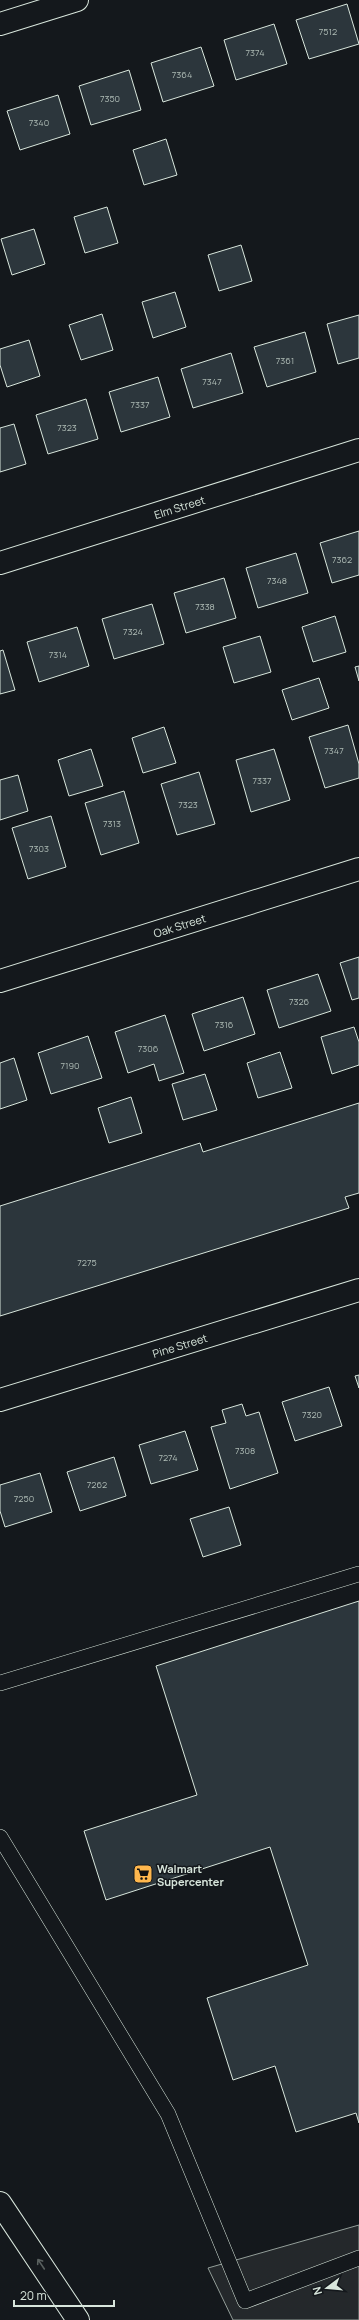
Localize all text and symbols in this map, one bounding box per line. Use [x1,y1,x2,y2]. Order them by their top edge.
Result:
house number: 7512 [319,25,337,38]
house number: 7374 [246,46,264,59]
house number: 7364 [172,68,192,81]
house number: 7350 [100,92,120,105]
house number: 7340 [29,116,49,129]
house number: 7361 [276,354,294,367]
house number: 7347 [202,375,222,388]
house number: 7337 [131,398,150,411]
house number: 7323 [57,421,77,434]
street label: Elm Street [152,491,207,522]
house number: 7362 [332,553,352,566]
house number: 7348 [267,574,287,587]
house number: 7338 [195,600,215,613]
house number: 7324 [123,625,143,638]
house number: 7314 [49,648,67,661]
house number: 7347 [324,744,344,757]
house number: 7337 [253,774,272,787]
house number: 7323 [178,798,198,811]
house number: 7313 [103,817,121,830]
house number: 7303 [29,842,49,855]
street label: Oak Street [151,910,208,940]
house number: 7326 [289,995,310,1008]
house number: 7316 [215,1018,234,1031]
house number: 7306 [138,1042,159,1055]
house number: 7190 [60,1059,80,1072]
house number: 7275 [77,1256,97,1269]
street label: Pine Street [150,1329,209,1360]
house number: 7320 [302,1408,322,1421]
house number: 7308 [235,1444,255,1457]
house number: 7274 [158,1451,178,1464]
house number: 7262 [87,1478,107,1491]
house number: 7250 [14,1492,34,1505]
place label: Walmart Supercenter [157,1861,224,1889]
supermarket icon: Walmart Supercenter [132,1863,154,1885]
one-way arrow [37,2259,45,2270]
north arrow [307,2268,347,2308]
scale bar [14,2282,114,2308]
text: N [309,2285,325,2297]
text: 20 m [20,2287,47,2304]

